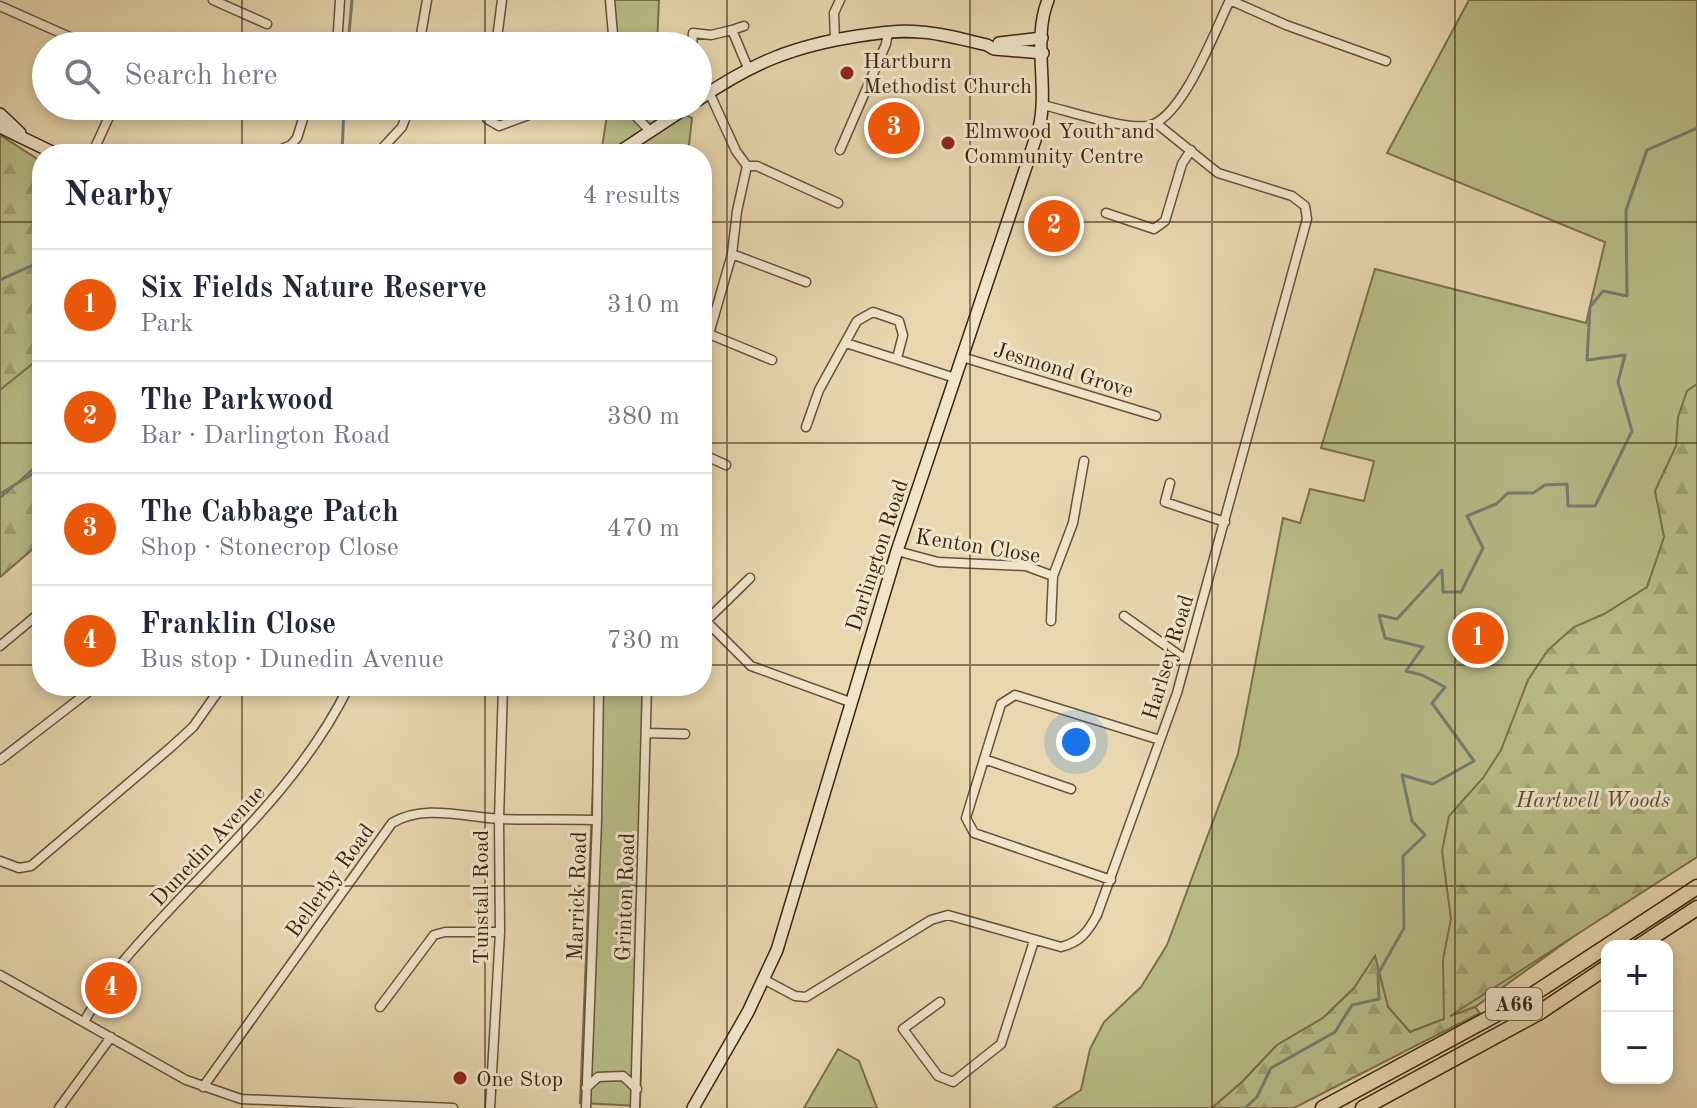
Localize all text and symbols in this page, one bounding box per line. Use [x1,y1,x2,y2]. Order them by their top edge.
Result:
search box [32,32,712,120]
place label: Hartburn Methodist Church [863,51,1032,98]
icon: search [60,54,104,98]
text: Search here [124,61,278,91]
marker: Hartburn Methodist Church [838,64,856,82]
pin: 3 [868,98,920,158]
place label: Elmwood Youth and Community Centre [964,121,1155,168]
marker: Elmwood Youth and Community Centre [939,134,957,152]
text: Nearby [64,179,174,213]
text: 4 results [582,183,680,209]
pin: 2 [1028,196,1080,256]
text: Six Fields Nature Reserve [140,274,487,304]
text: 1 [82,292,98,318]
text: 310 m [607,292,680,318]
text: Park [140,311,194,337]
street label: Jesmond Grove [991,339,1136,403]
text: The Parkwood [140,386,334,416]
text: 2 [82,404,98,430]
text: 380 m [607,404,680,430]
text: Bar · Darlington Road [140,423,390,449]
street label: Darlington Road [843,477,913,634]
text: The Cabbage Patch [140,498,399,528]
text: 3 [82,516,98,542]
text: 470 m [607,516,680,542]
street label: Kenton Close [913,526,1042,568]
text: Shop · Stonecrop Close [140,535,399,561]
street label: Harlsey Road [1139,592,1198,723]
pin: 1 [1452,608,1504,668]
text: Franklin Close [140,610,336,640]
text: 4 [82,628,98,654]
text: 730 m [607,628,680,654]
text: Bus stop · Dunedin Avenue [140,647,444,673]
your location [1056,722,1096,762]
street label: Dunedin Avenue [147,782,270,911]
park label: Hartwell Woods [1515,790,1670,812]
street label: Bellerby Road [282,820,379,942]
street label: Tunstall Road [471,830,493,964]
street label: Marrick Road [565,831,591,961]
street label: Grinton Road [613,833,639,962]
map controls [1601,940,1673,1084]
button: + [1601,940,1673,1012]
pin: 4 [85,958,137,1018]
road number: A66 [1486,988,1542,1020]
button: − [1601,1012,1673,1084]
marker: One Stop [451,1069,469,1087]
place label: One Stop [476,1069,563,1091]

